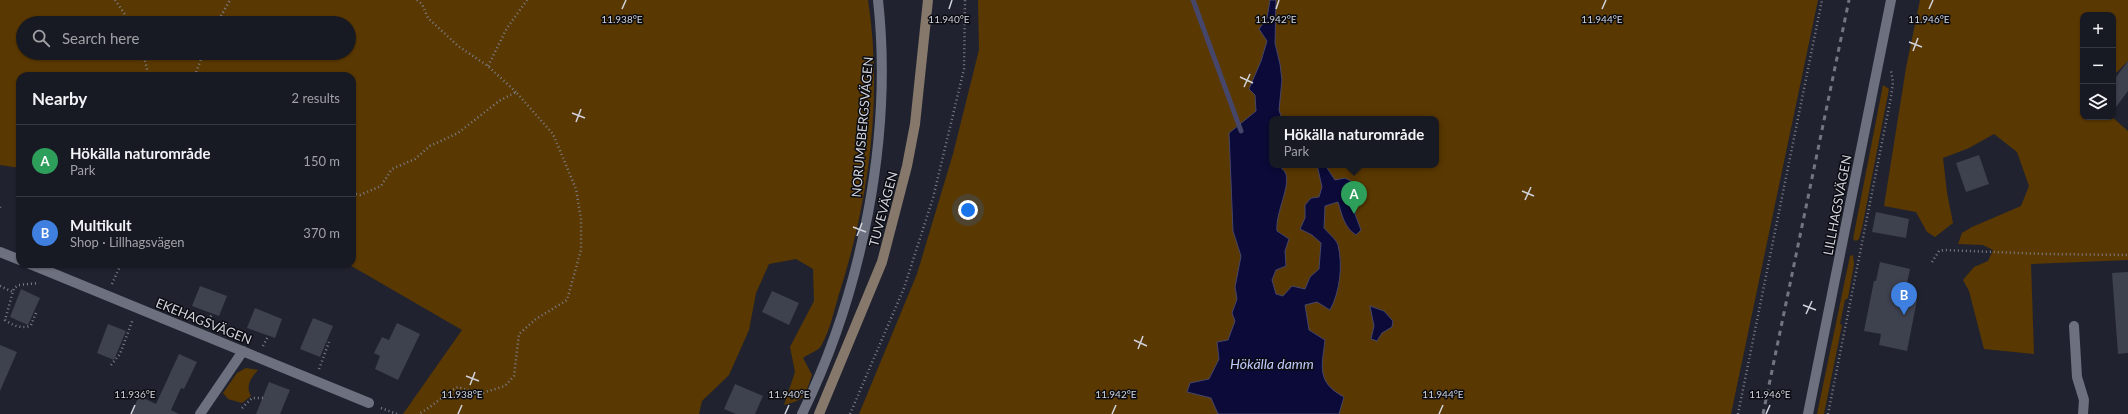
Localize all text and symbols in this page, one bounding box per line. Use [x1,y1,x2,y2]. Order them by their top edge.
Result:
map controls [2080,12,2116,120]
button: + [2080,12,2116,48]
text: 11.938°E [601,13,643,25]
text: 11.940°E [928,13,970,25]
text: 11.942°E [1255,13,1297,25]
text: 11.944°E [1581,13,1623,25]
text: 11.946°E [1908,13,1950,25]
search box [16,16,356,60]
icon: search [30,27,52,49]
text: Search here [62,29,139,47]
button: − [2080,48,2116,84]
street label: NORUMSBERGSVÄGEN [848,56,876,198]
button: layers [2080,84,2116,120]
text: Nearby [32,88,87,109]
text: 2 results [292,90,340,106]
popup [1269,116,1439,168]
text: Hökälla naturområde [1284,125,1424,143]
text: Park [1284,143,1309,159]
text: Hökälla naturområde [70,144,210,162]
text: A [40,153,50,169]
text: 150 m [303,153,340,169]
street label: LILLHAGSVÄGEN [1819,153,1855,257]
text: Park [70,162,95,178]
street label: TUVEVÄGEN [865,170,901,248]
pin: A [1341,181,1367,214]
your location [958,200,978,220]
text: Multikult [70,216,132,234]
text: B [41,225,49,241]
text: 370 m [303,225,340,241]
text: Shop · Lillhagsvägen [70,234,185,250]
pin: B [1891,282,1917,315]
street label: EKEHAGSVÄGEN [154,294,254,348]
water label: Hökälla damm [1230,355,1314,372]
text: 11.936°E [114,388,156,400]
text: 11.938°E [441,388,483,400]
text: 11.940°E [768,388,810,400]
text: 11.942°E [1095,388,1137,400]
text: 11.944°E [1422,388,1464,400]
text: 11.946°E [1749,388,1791,400]

